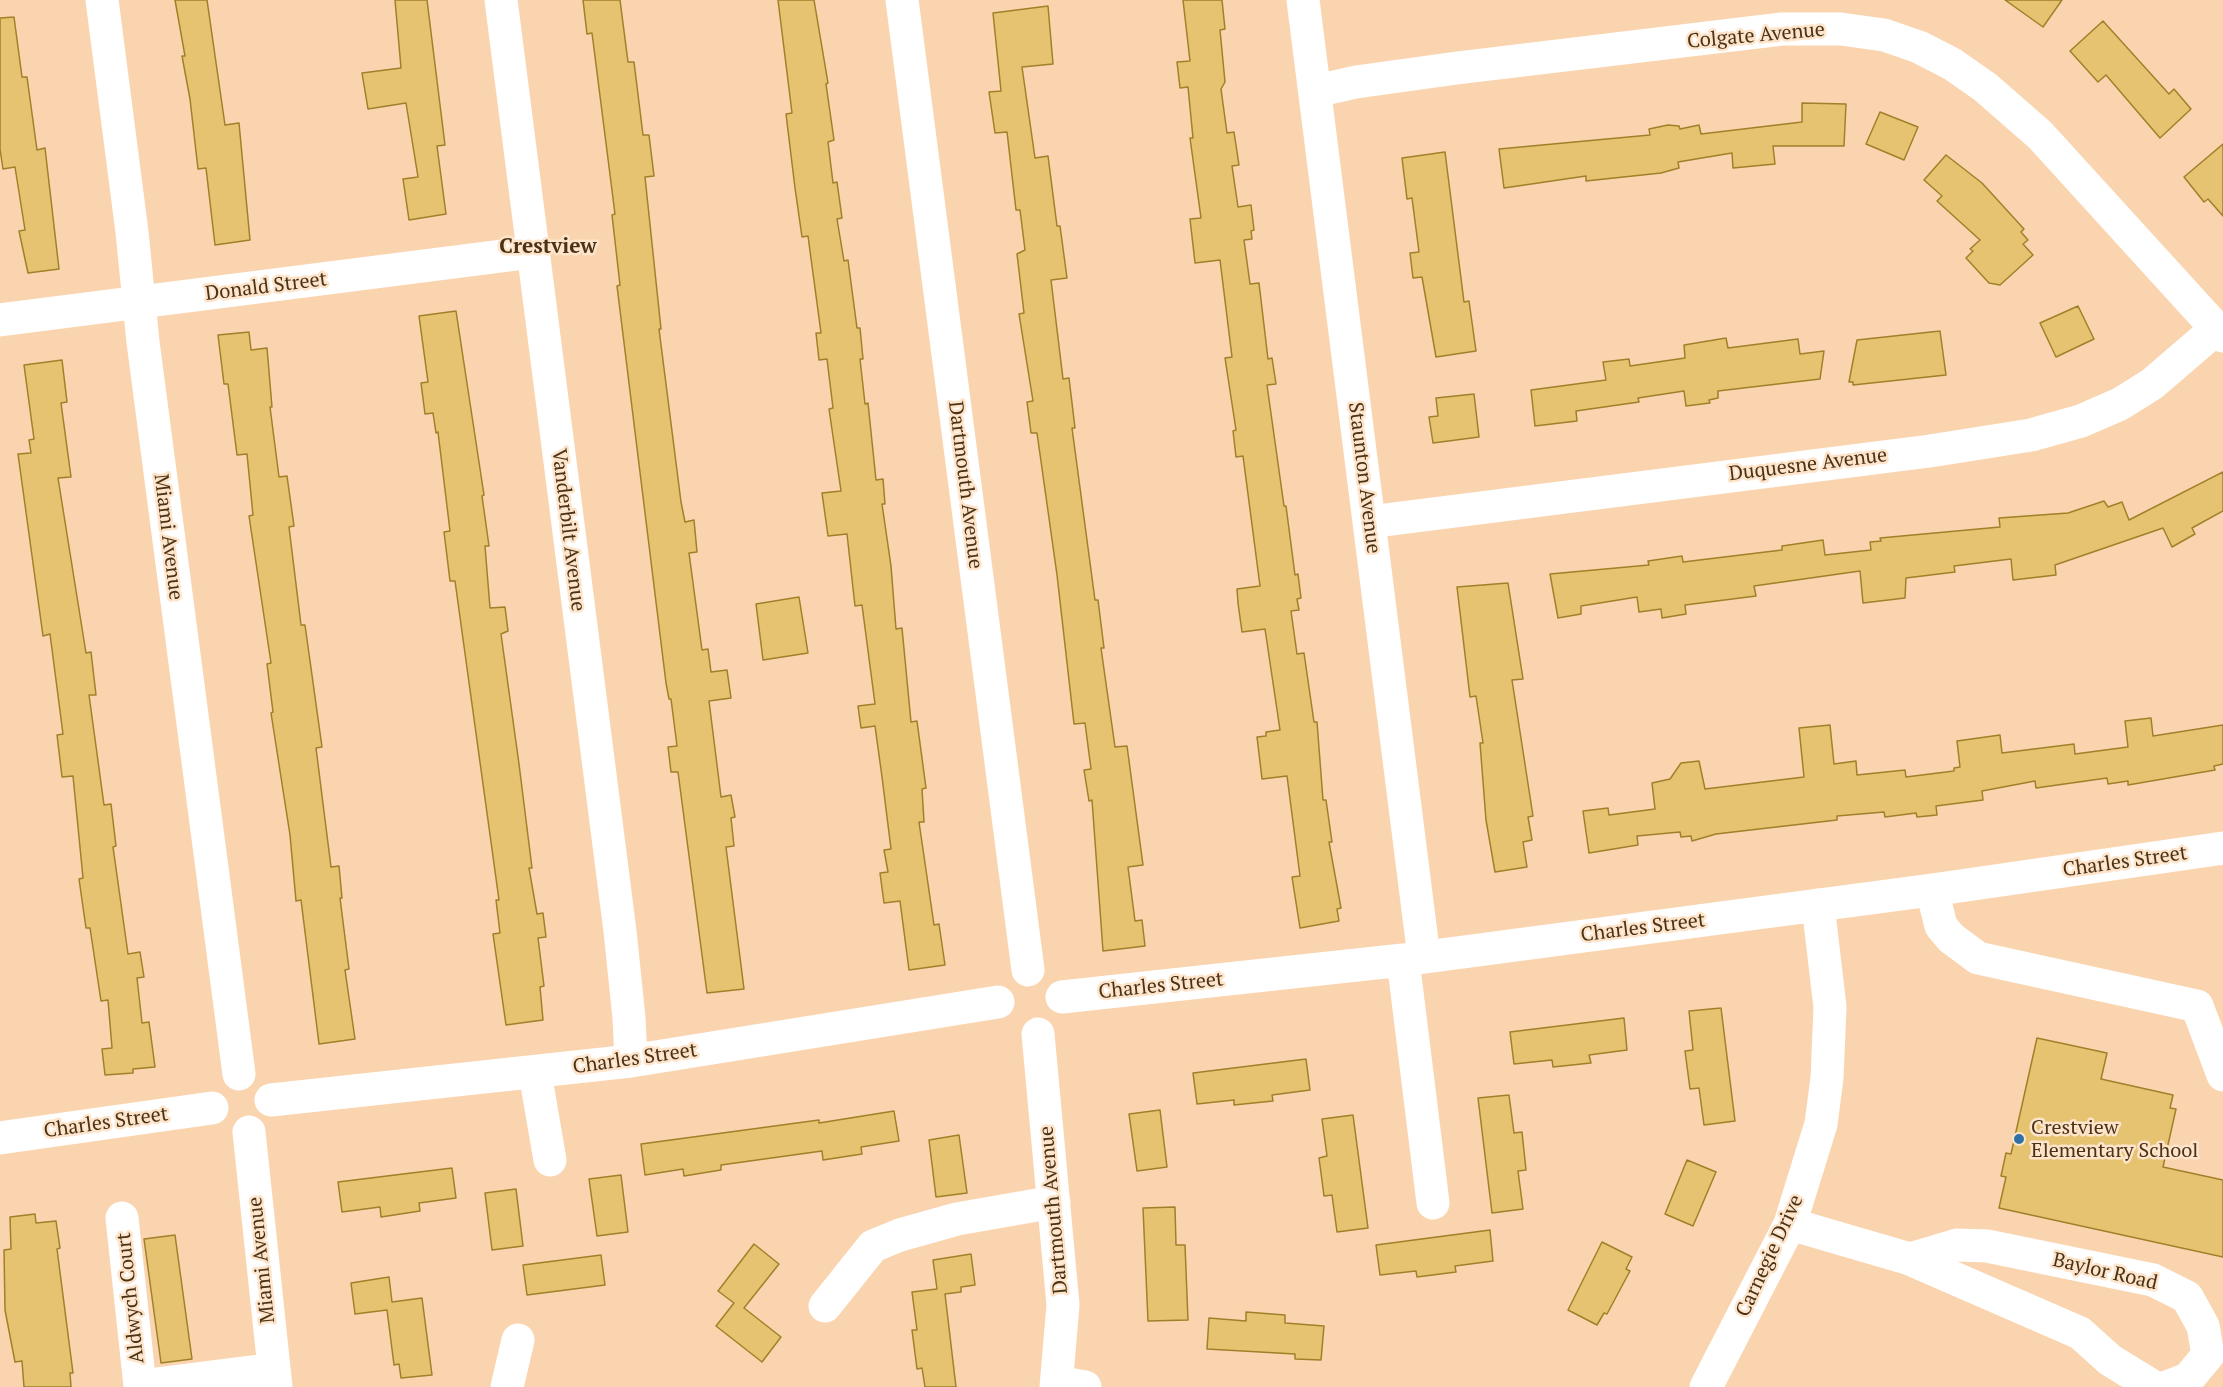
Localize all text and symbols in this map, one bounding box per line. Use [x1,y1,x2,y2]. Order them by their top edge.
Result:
street label: Colgate Avenue [1686,18,1826,54]
district label: Crestview [499,234,597,260]
street label: Donald Street [204,268,328,306]
street label: Dartmouth Avenue [943,400,987,570]
street label: Staunton Avenue [1343,401,1385,555]
street label: Duquesne Avenue [1728,443,1888,487]
street label: Vanderbilt Avenue [546,447,590,613]
street label: Miami Avenue [148,472,188,602]
street label: Charles Street [2061,841,2189,883]
street label: Charles Street [1579,908,1707,948]
street label: Charles Street [1097,968,1225,1004]
street label: Charles Street [571,1038,699,1080]
street label: Charles Street [42,1102,170,1144]
place label: Crestview Elementary School [2031,1116,2198,1163]
street label: Dartmouth Avenue [1035,1125,1073,1295]
marker: Crestview Elementary School [2012,1132,2026,1146]
street label: Carnegie Drive [1731,1191,1809,1321]
street label: Miami Avenue [243,1196,281,1324]
street label: Aldwych Court [112,1231,150,1365]
street label: Baylor Road [2050,1248,2160,1296]

